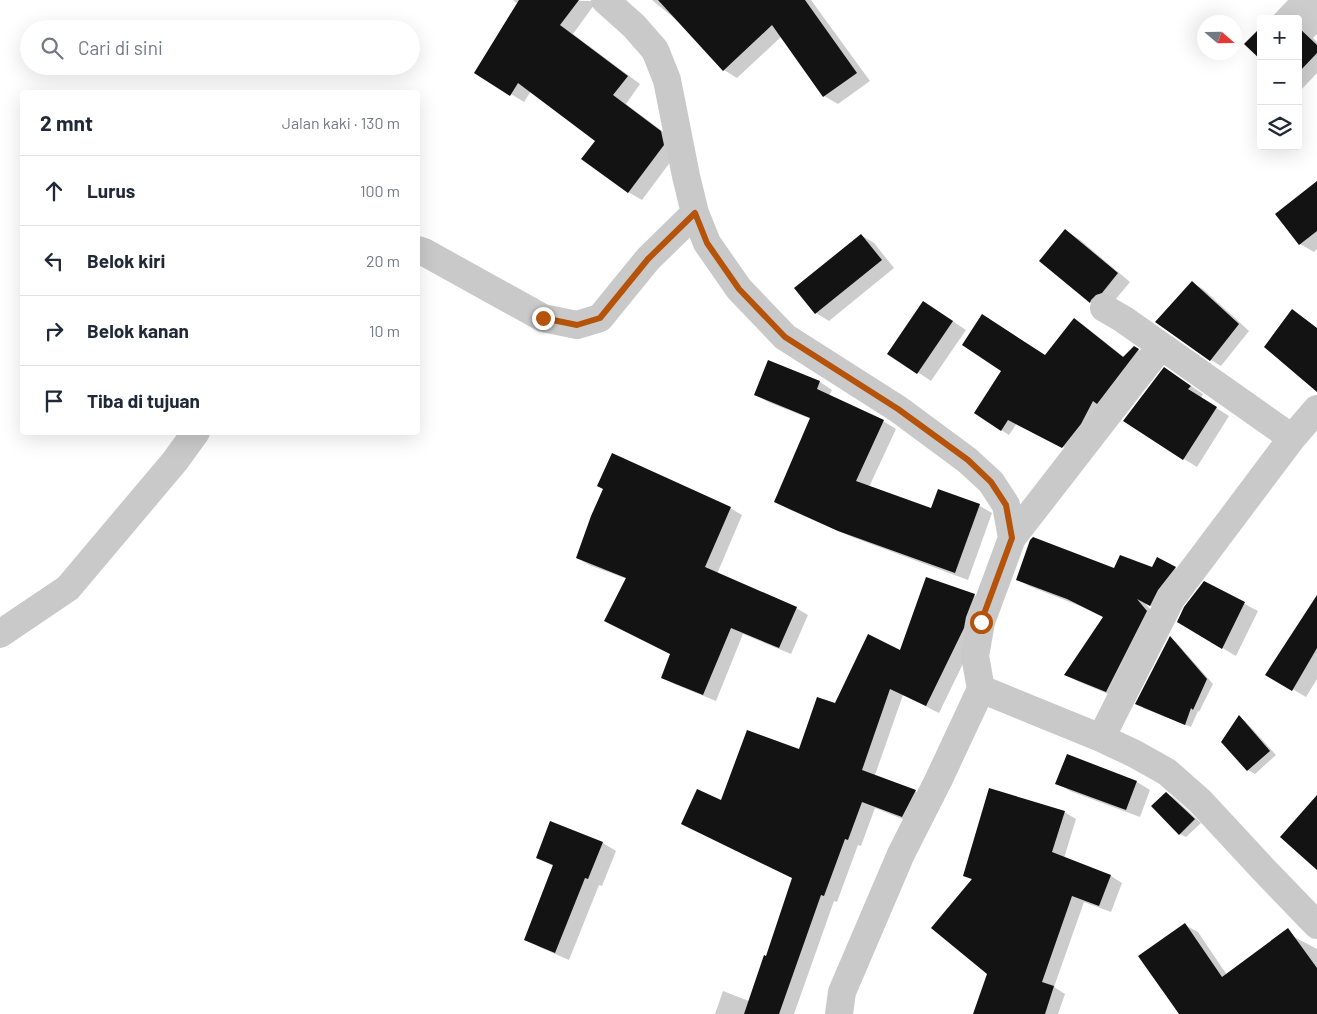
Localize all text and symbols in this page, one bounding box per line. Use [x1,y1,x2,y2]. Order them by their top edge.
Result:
north arrow [1197,15,1242,60]
map controls [1257,15,1302,150]
button: + [1257,15,1302,60]
search box [20,20,420,75]
icon: search [38,34,66,62]
text: Cari di sini [78,36,163,59]
button: − [1257,60,1302,105]
button: layers [1257,105,1302,150]
text: 2 mnt [40,110,93,135]
text: Jalan kaki · 130 m [282,113,400,132]
icon: ahead [40,177,68,205]
text: Lurus [87,179,135,202]
text: 100 m [360,181,400,200]
icon: left [40,247,68,275]
text: Belok kiri [87,249,165,272]
text: 20 m [366,251,400,270]
route end [532,307,555,330]
icon: right [40,317,68,345]
text: Belok kanan [87,319,189,342]
text: 10 m [369,321,400,340]
icon: arrive [40,387,68,415]
text: Tiba di tujuan [87,389,200,412]
route start [970,611,993,634]

